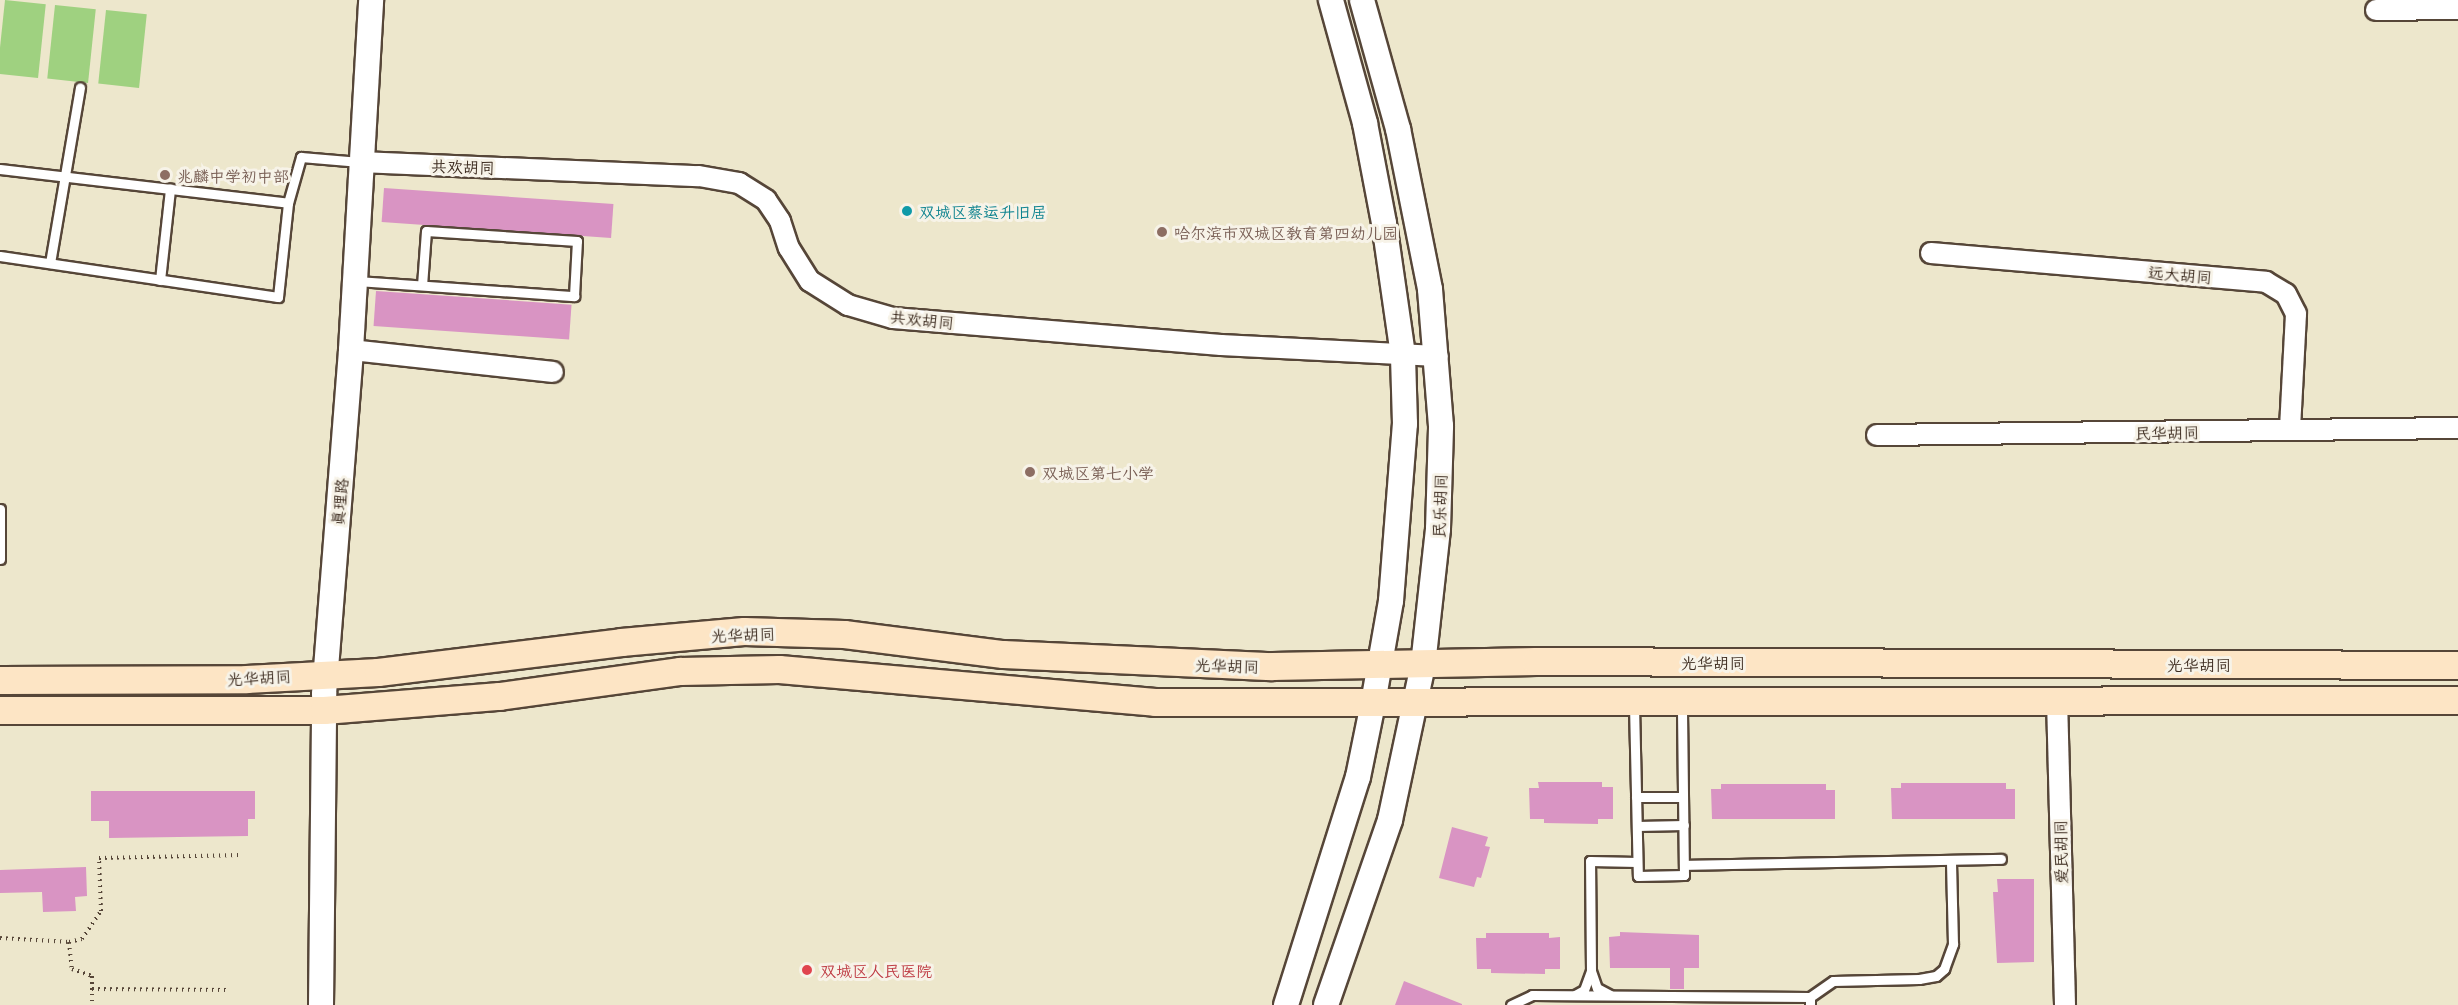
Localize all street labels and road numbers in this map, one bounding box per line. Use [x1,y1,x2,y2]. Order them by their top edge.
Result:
street label: 共欢胡同 [431,155,495,177]
street label: 远大胡同 [2147,262,2213,286]
street label: 共欢胡同 [889,306,955,332]
street label: 民华胡同 [2135,422,2199,442]
street label: 民乐胡同 [1428,474,1450,538]
street label: 真理路 [327,477,351,527]
street label: 光华胡同 [711,623,775,645]
street label: 光华胡同 [1681,652,1745,672]
street label: 光华胡同 [1195,654,1259,676]
street label: 光华胡同 [2167,654,2231,674]
street label: 光华胡同 [227,666,291,688]
street label: 爱民胡同 [2050,820,2070,884]

